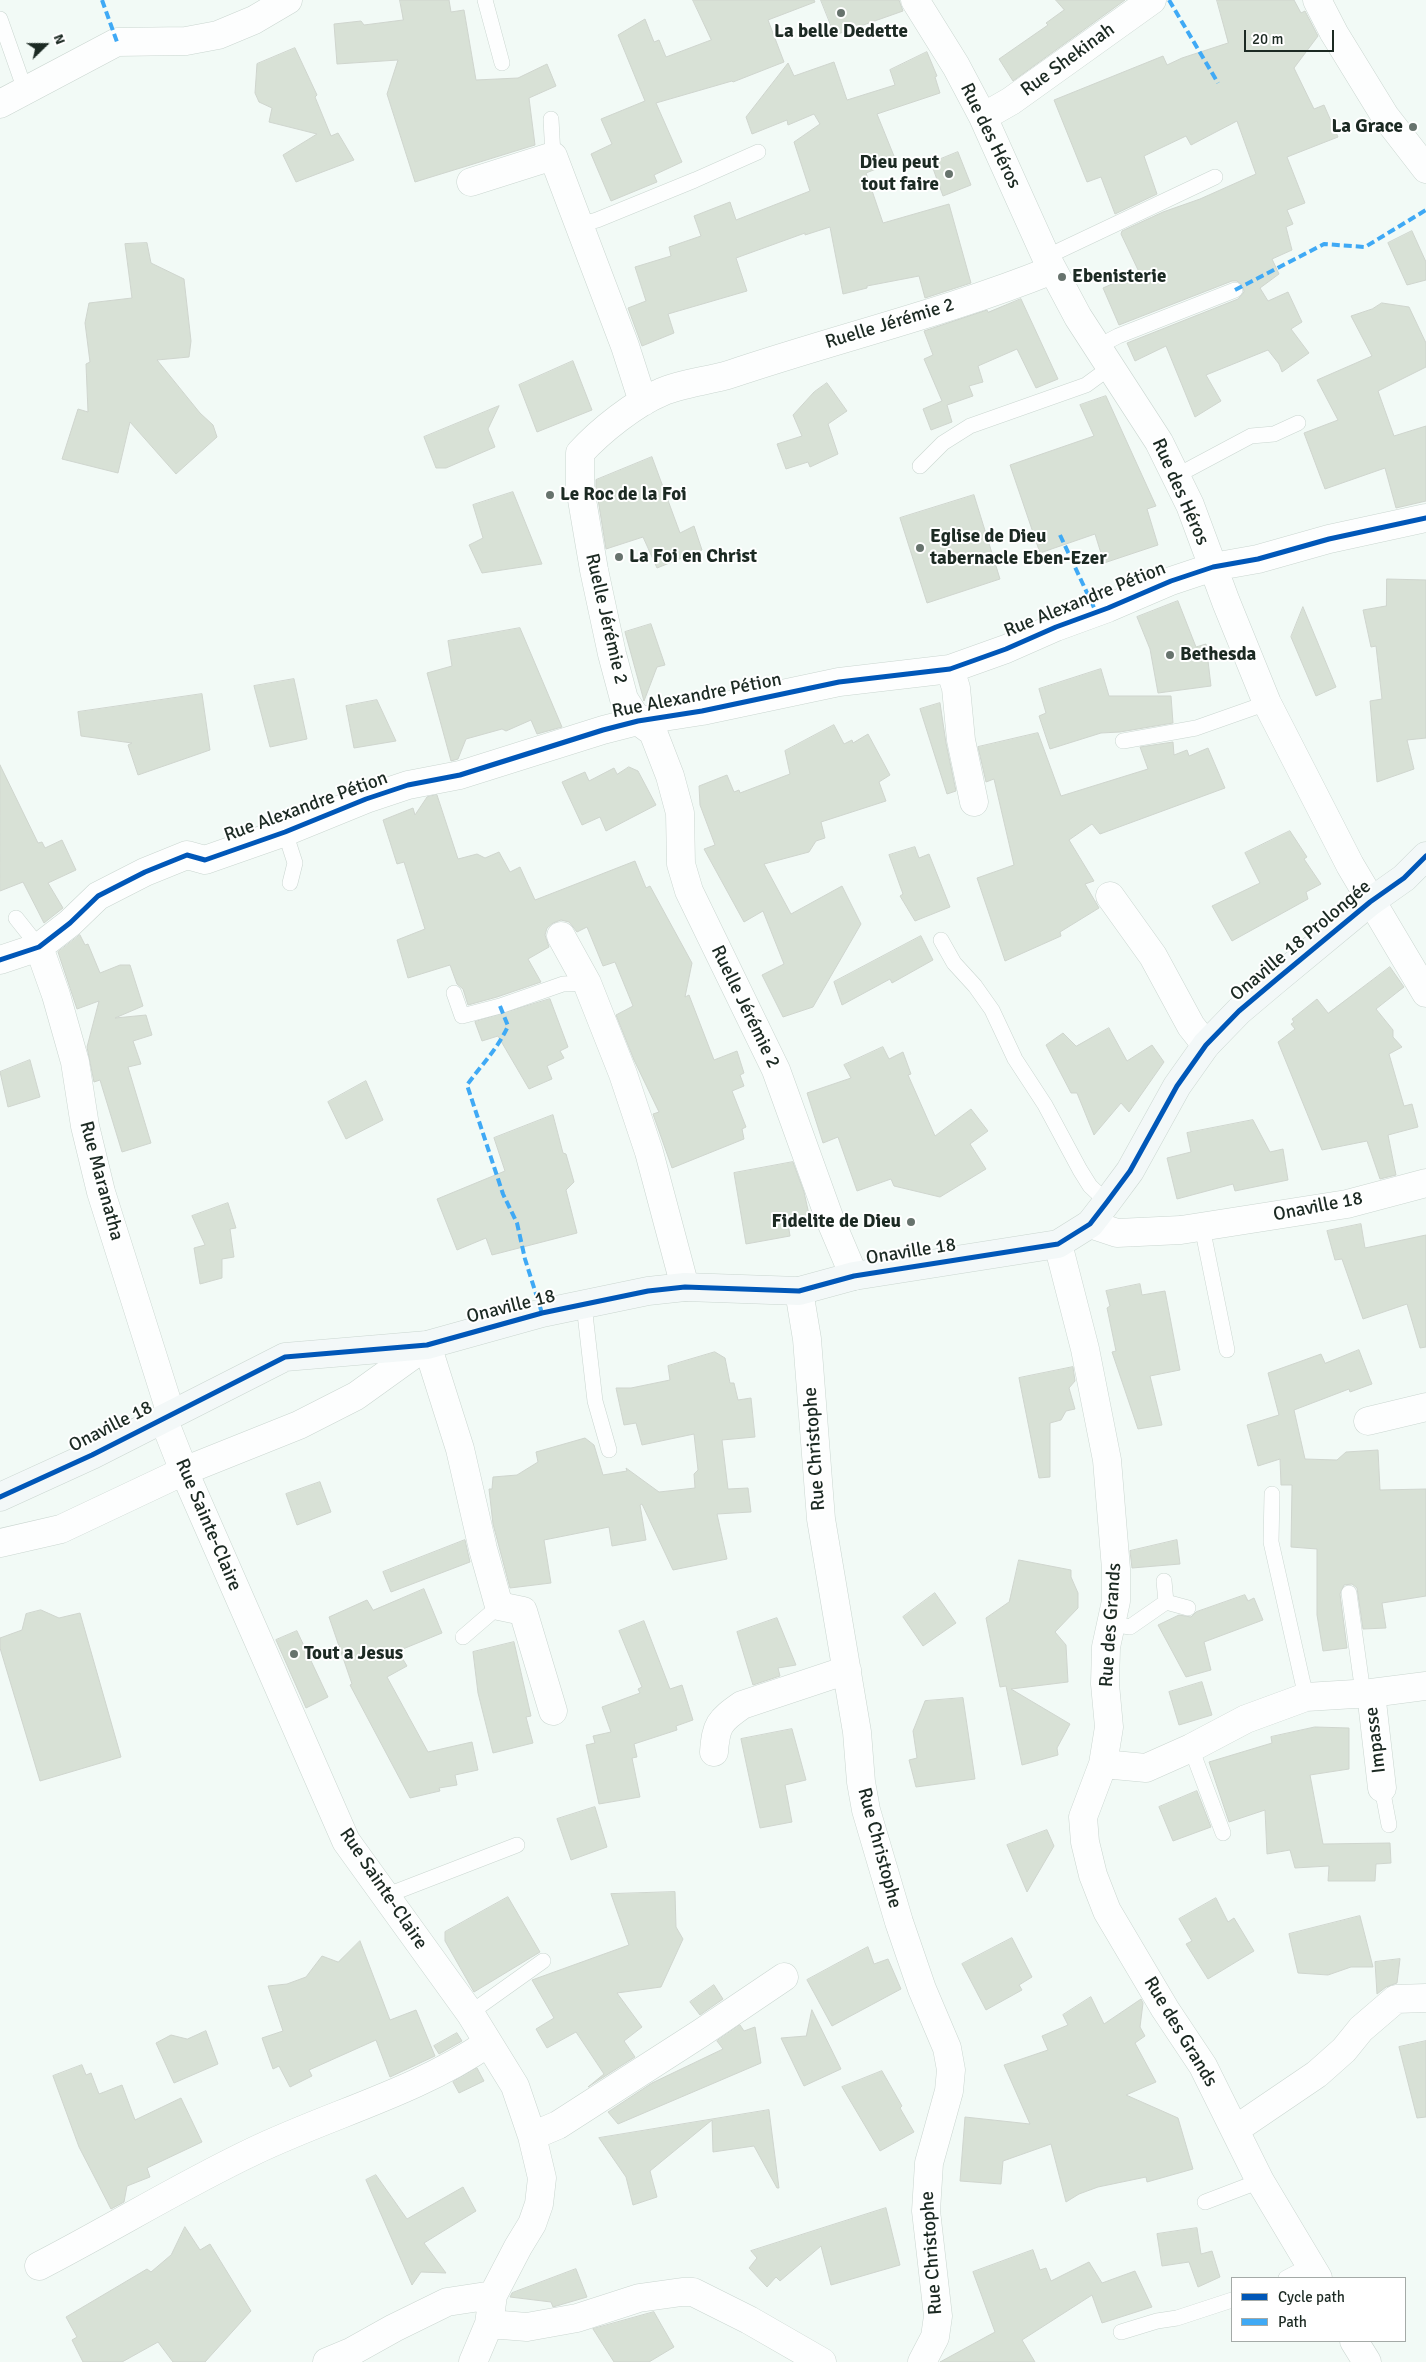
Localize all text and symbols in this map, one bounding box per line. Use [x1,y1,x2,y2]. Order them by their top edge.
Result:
marker: La belle Dedette [835,7,847,19]
street label: Rue Shekinah [1017,18,1119,102]
north arrow [20,20,70,70]
scale bar [1246,20,1336,52]
place label: La belle Dedette [774,21,908,43]
text: 20 m [1252,30,1283,48]
text: N [50,31,69,47]
street label: Rue des Héros [955,80,1025,192]
place label: La Grace [1331,116,1403,138]
marker: La Grace [1407,121,1419,133]
place label: Dieu peut tout faire [859,152,939,196]
marker: Dieu peut tout faire [943,168,955,180]
place label: Ebenisterie [1072,266,1166,288]
marker: Ebenisterie [1056,271,1068,283]
street label: Ruelle Jérémie 2 [823,294,957,354]
street label: Rue des Héros [1146,435,1214,549]
place label: Le Roc de la Foi [560,484,687,506]
marker: Le Roc de la Foi [544,489,556,501]
place label: Eglise de Dieu tabernacle Eben-Ezer [930,526,1107,570]
marker: Eglise de Dieu tabernacle Eben-Ezer [914,542,926,554]
place label: La Foi en Christ [629,546,757,568]
street label: Ruelle Jérémie 2 [580,551,632,687]
marker: La Foi en Christ [613,551,625,563]
street label: Rue Alexandre Pétion [1001,557,1169,643]
place label: Bethesda [1180,644,1256,666]
marker: Bethesda [1164,649,1176,661]
street label: Rue Alexandre Pétion [610,668,784,724]
street label: Rue Alexandre Pétion [221,767,391,847]
street label: Onaville 18 Prolongée [1226,876,1376,1006]
street label: Ruelle Jérémie 2 [705,942,785,1072]
street label: Rue Maranatha [74,1119,128,1243]
street label: Onaville 18 [1271,1187,1365,1227]
place label: Fidelite de Dieu [772,1211,901,1233]
marker: Fidelite de Dieu [905,1216,917,1228]
street label: Onaville 18 [864,1234,958,1270]
street label: Onaville 18 [464,1285,558,1329]
street label: Rue Christophe [799,1386,831,1512]
street label: Onaville 18 [65,1396,157,1458]
street label: Rue Sainte-Claire [170,1455,246,1595]
street label: Rue des Grands [1095,1562,1127,1688]
place label: Tout a Jesus [304,1643,403,1665]
marker: Tout a Jesus [288,1648,300,1660]
street label: Impasse [1361,1706,1391,1774]
street label: Rue Christophe [852,1785,906,1911]
street label: Rue Sainte-Claire [334,1824,432,1954]
street label: Rue des Grands [1138,1973,1222,2091]
street label: Rue Christophe [916,2190,948,2316]
legend [1231,2277,1406,2342]
text: Cycle path [1278,2288,1345,2306]
text: Path [1278,2313,1307,2331]

